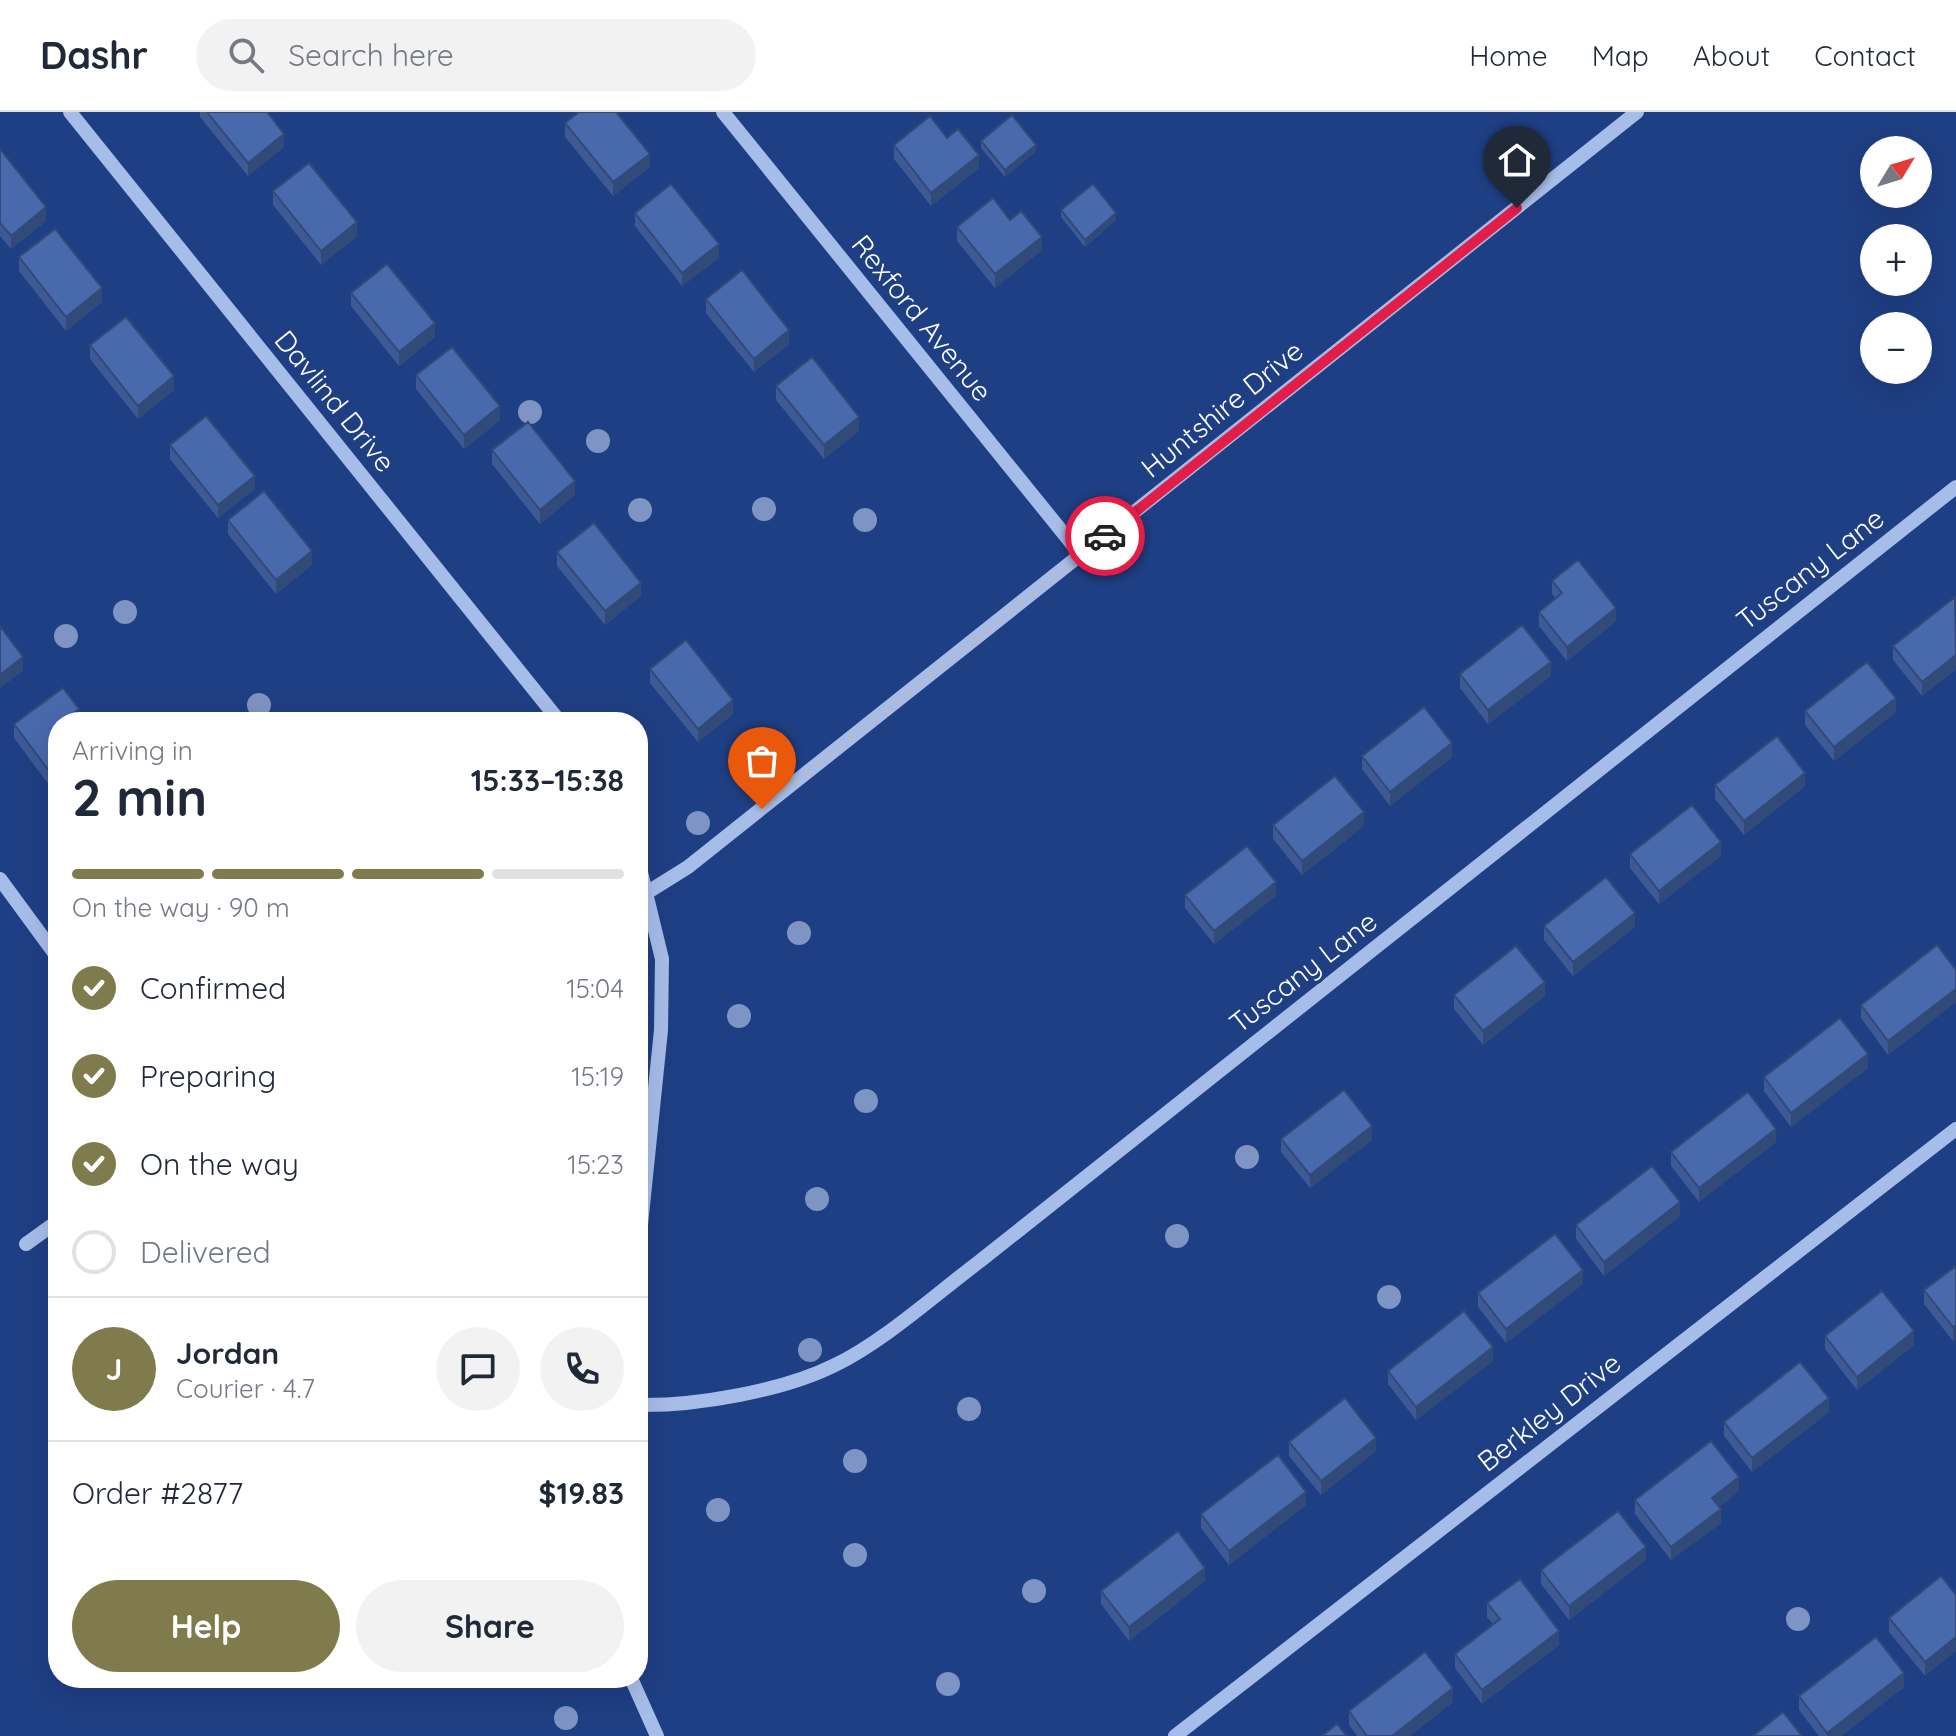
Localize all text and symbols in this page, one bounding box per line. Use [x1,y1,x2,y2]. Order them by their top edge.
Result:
search box [196,19,756,91]
text: Dashr [40,31,148,79]
icon: search [224,33,268,77]
text: Search here [288,36,454,74]
text: Home [1469,38,1548,73]
text: Map [1592,38,1649,73]
text: About [1693,38,1770,73]
text: Contact [1814,38,1916,73]
pin [1483,126,1551,208]
north arrow [1860,136,1932,208]
map controls [1860,136,1932,384]
icon: home [1495,138,1539,182]
button: + [1860,224,1932,296]
street label: Rexford Avenue [845,227,1000,408]
button: − [1860,312,1932,384]
street label: Davlind Drive [268,323,403,479]
street label: Huntshire Drive [1134,333,1310,485]
courier [1065,496,1145,576]
street label: Tuscany Lane [1729,500,1890,637]
icon: car [1083,514,1127,558]
pin [728,727,796,809]
text: Arriving in [72,734,193,767]
icon: bag [740,739,784,783]
text: 15:33–15:38 [471,761,624,799]
text: 2 min [72,764,207,829]
text: On the way · 90 m [72,891,290,924]
street label: Tuscany Lane [1222,903,1383,1040]
icon: check [72,966,116,1010]
text: Confirmed [140,969,286,1007]
text: 15:04 [566,972,624,1005]
icon: check [72,1054,116,1098]
text: Preparing [140,1057,276,1095]
text: 15:19 [571,1060,624,1093]
icon: check [72,1142,116,1186]
text: On the way [140,1145,299,1183]
text: 15:23 [567,1148,624,1181]
text: Delivered [140,1233,271,1271]
button: chat [436,1327,520,1411]
button: phone [540,1327,624,1411]
text: Jordan [176,1334,279,1372]
street label: Berkley Drive [1470,1345,1627,1478]
text: J [106,1350,122,1388]
text: Courier · 4.7 [176,1372,315,1405]
text: Order #2877 [72,1474,243,1512]
text: $19.83 [539,1474,624,1512]
button: Help [72,1580,340,1672]
button: Share [356,1580,624,1672]

